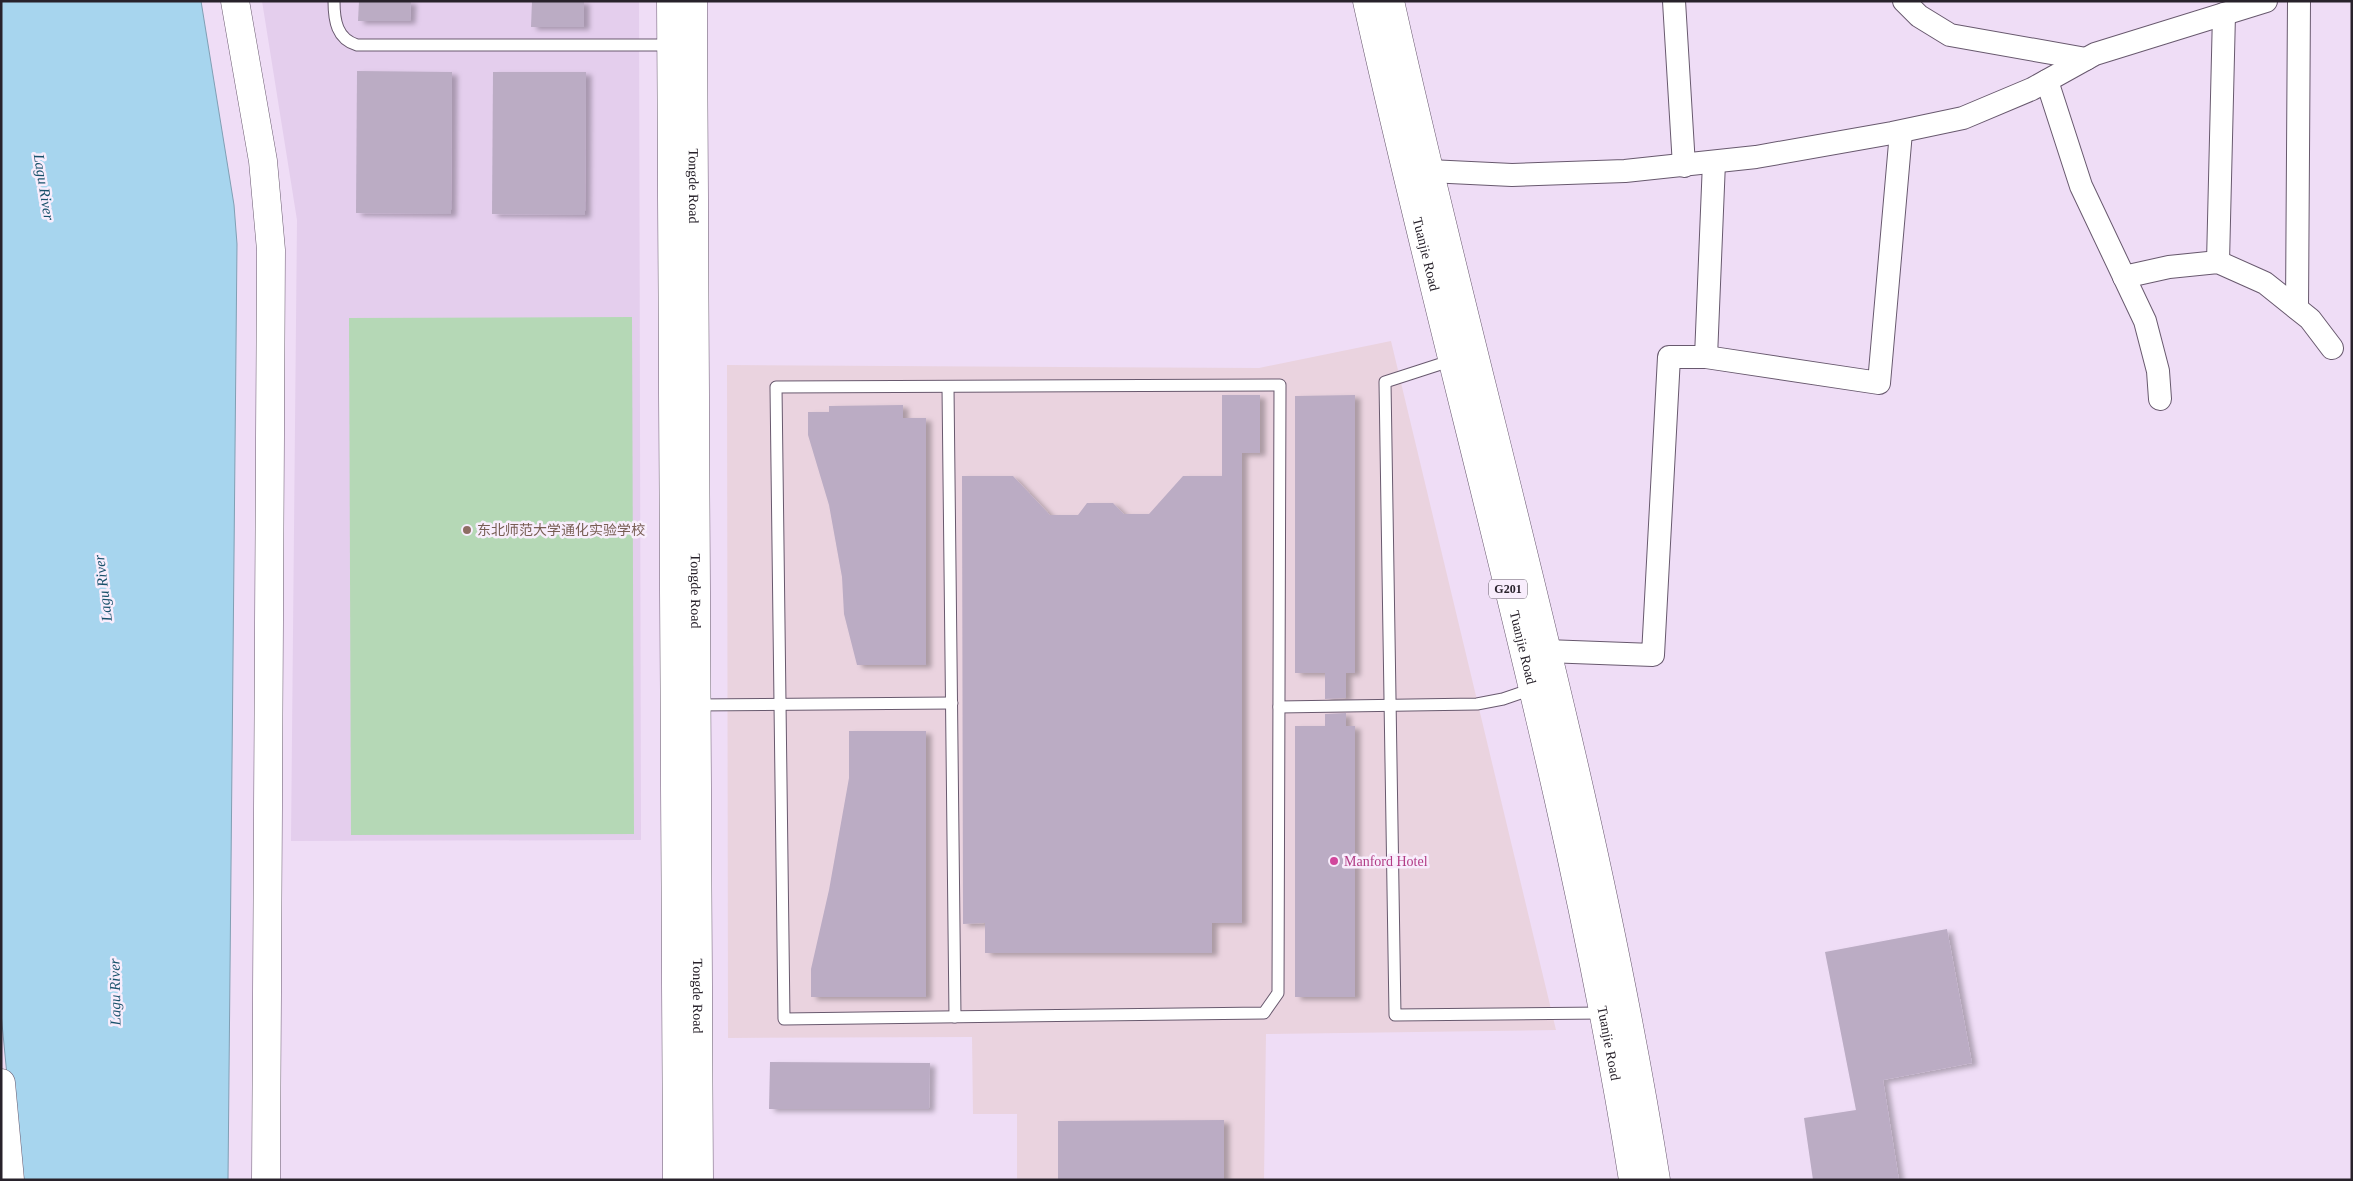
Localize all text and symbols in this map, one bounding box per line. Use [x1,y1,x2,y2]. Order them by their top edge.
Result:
street label: Tongde Road [686,149,702,223]
water label: Lagu River [31,152,57,222]
street label: Tuanjie Road [1410,216,1443,293]
place label: 东北师范大学通化实验学校 [477,522,645,538]
marker: 东北师范大学通化实验学校 [461,524,473,536]
water label: Lagu River [91,554,115,623]
street label: Tongde Road [688,554,704,628]
road number: G201 [1489,580,1527,598]
street label: Tuanjie Road [1507,609,1539,686]
place label: Manford Hotel [1344,854,1428,869]
marker: Manford Hotel [1328,855,1340,867]
water label: Lagu River [106,958,124,1027]
street label: Tongde Road [690,959,706,1033]
street label: Tuanjie Road [1595,1005,1623,1081]

